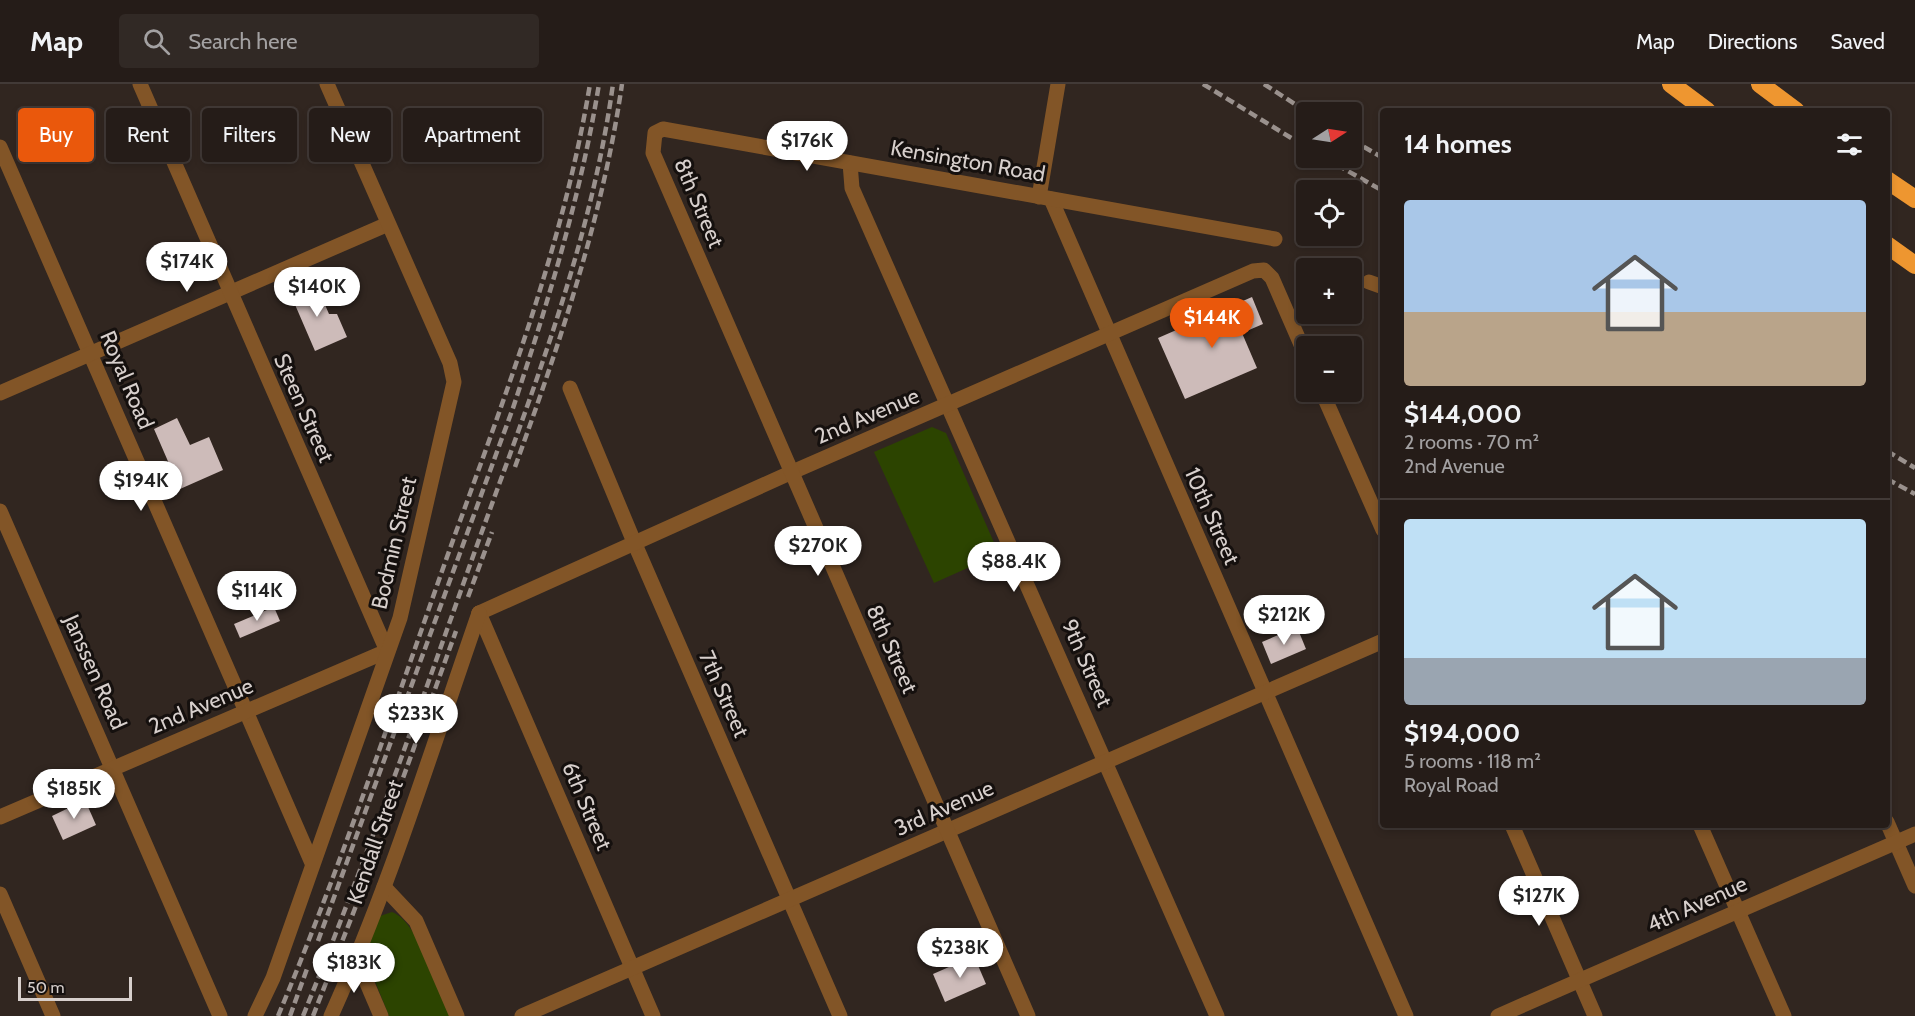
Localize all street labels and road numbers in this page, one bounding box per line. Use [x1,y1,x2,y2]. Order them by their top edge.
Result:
street label: Kensington Road [889,134,1047,188]
street label: 8th Street [668,154,730,252]
street label: Royal Road [94,327,160,433]
street label: Steen Street [268,349,340,467]
street label: 2nd Avenue [811,382,923,450]
street label: 10th Street [1179,463,1246,569]
street label: Bodmin Street [366,474,422,612]
street label: 8th Street [861,600,924,698]
street label: Janssen Road [57,610,132,734]
street label: 9th Street [1056,615,1119,712]
street label: 7th Street [693,647,755,742]
street label: 2nd Avenue [145,672,257,740]
street label: 6th Street [556,758,618,855]
street label: 3rd Avenue [890,774,998,842]
street label: Kendall Street [341,776,409,908]
street label: 4th Avenue [1643,870,1751,938]

